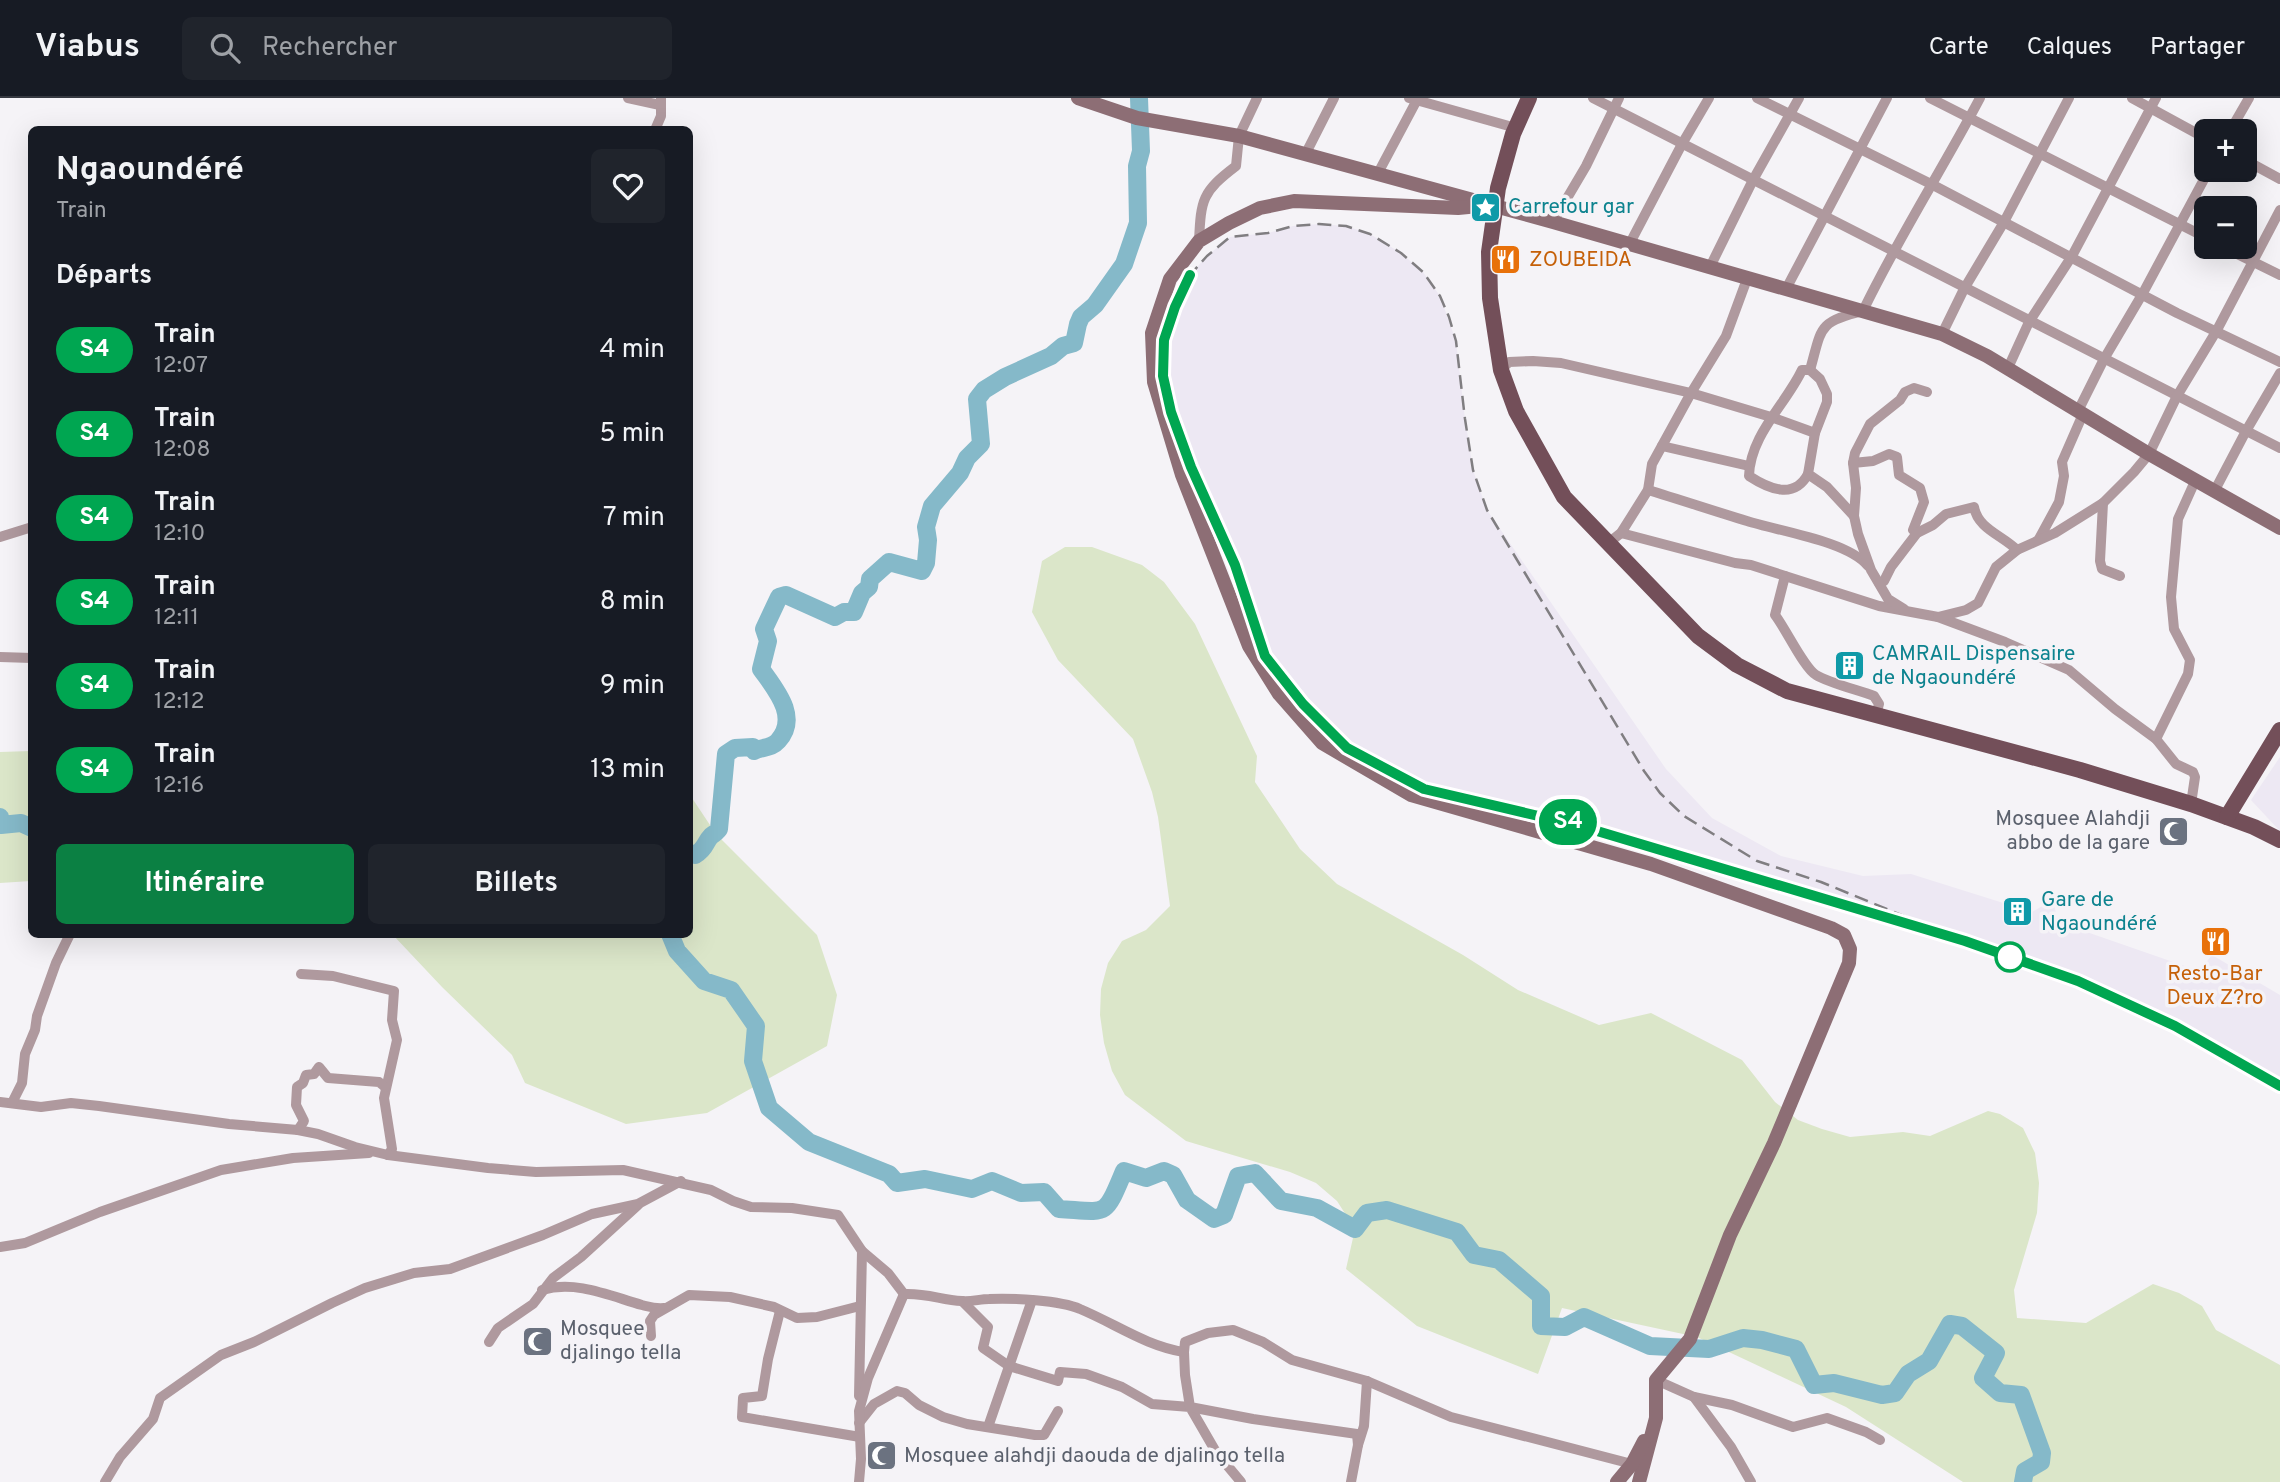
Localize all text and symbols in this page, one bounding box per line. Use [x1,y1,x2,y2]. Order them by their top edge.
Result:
search box [182,17,672,80]
text: Viabus [35,27,140,69]
icon: search [206,29,244,67]
text: Rechercher [262,32,397,65]
text: Carte [1929,33,1989,63]
text: Calques [2027,33,2112,63]
text: Partager [2150,33,2245,63]
map controls [2194,119,2257,259]
button: + [2194,119,2257,182]
button: heart [591,149,665,223]
text: Ngaoundéré [56,150,244,192]
place icon: Carrefour gar [1468,190,1502,224]
place label: Carrefour gar [1508,194,1634,221]
button: − [2194,196,2257,259]
text: Train [56,197,107,226]
restaurant icon: ZOUBEIDA [1489,243,1523,277]
place label: ZOUBEIDA [1529,247,1632,274]
text: Départs [56,260,152,293]
text: Train [154,319,216,352]
text: 4 min [599,334,665,367]
text: S4 [79,335,110,365]
text: 12:07 [154,352,208,381]
text: Train [154,403,216,436]
text: 5 min [599,418,665,451]
text: S4 [79,419,110,449]
text: 12:08 [154,436,211,465]
text: Train [154,487,216,520]
text: 7 min [603,502,665,535]
text: S4 [79,503,110,533]
text: 12:10 [154,520,205,549]
text: Train [154,571,216,604]
text: 8 min [600,586,665,619]
text: S4 [79,587,110,617]
text: 12:11 [154,604,199,633]
place label: CAMRAIL Dispensaire de Ngaoundéré [1872,641,2075,692]
building icon: CAMRAIL Dispensaire de Ngaoundéré [1832,649,1866,683]
text: Train [154,655,216,688]
text: 9 min [600,670,665,703]
text: S4 [79,671,110,701]
text: 12:12 [154,688,205,717]
text: Train [154,739,216,772]
text: 13 min [590,754,665,787]
text: S4 [79,755,110,785]
text: 12:16 [154,772,204,801]
line badge: S4 [1536,799,1600,845]
place label: Mosquee Alahdji abbo de la gare [1995,806,2150,857]
text: S4 [1553,807,1583,837]
mosque icon: Mosquee Alahdji abbo de la gare [2156,814,2190,848]
button: Itinéraire [56,844,354,924]
button: Billets [368,844,665,924]
place label: Gare de Ngaoundéré [2041,887,2157,938]
building icon: Gare de Ngaoundéré [2001,895,2035,929]
restaurant icon: Resto-Bar Deux Z?ro [2198,925,2232,959]
unlabelled marker [1995,942,2025,972]
place label: Resto-Bar Deux Z?ro [2167,961,2263,1012]
place label: Mosquee djalingo tella [560,1316,681,1367]
mosque icon: Mosquee djalingo tella [520,1324,554,1358]
mosque icon: Mosquee alahdji daouda de djalingo tella [864,1439,898,1473]
place label: Mosquee alahdji daouda de djalingo tella [904,1443,1285,1470]

